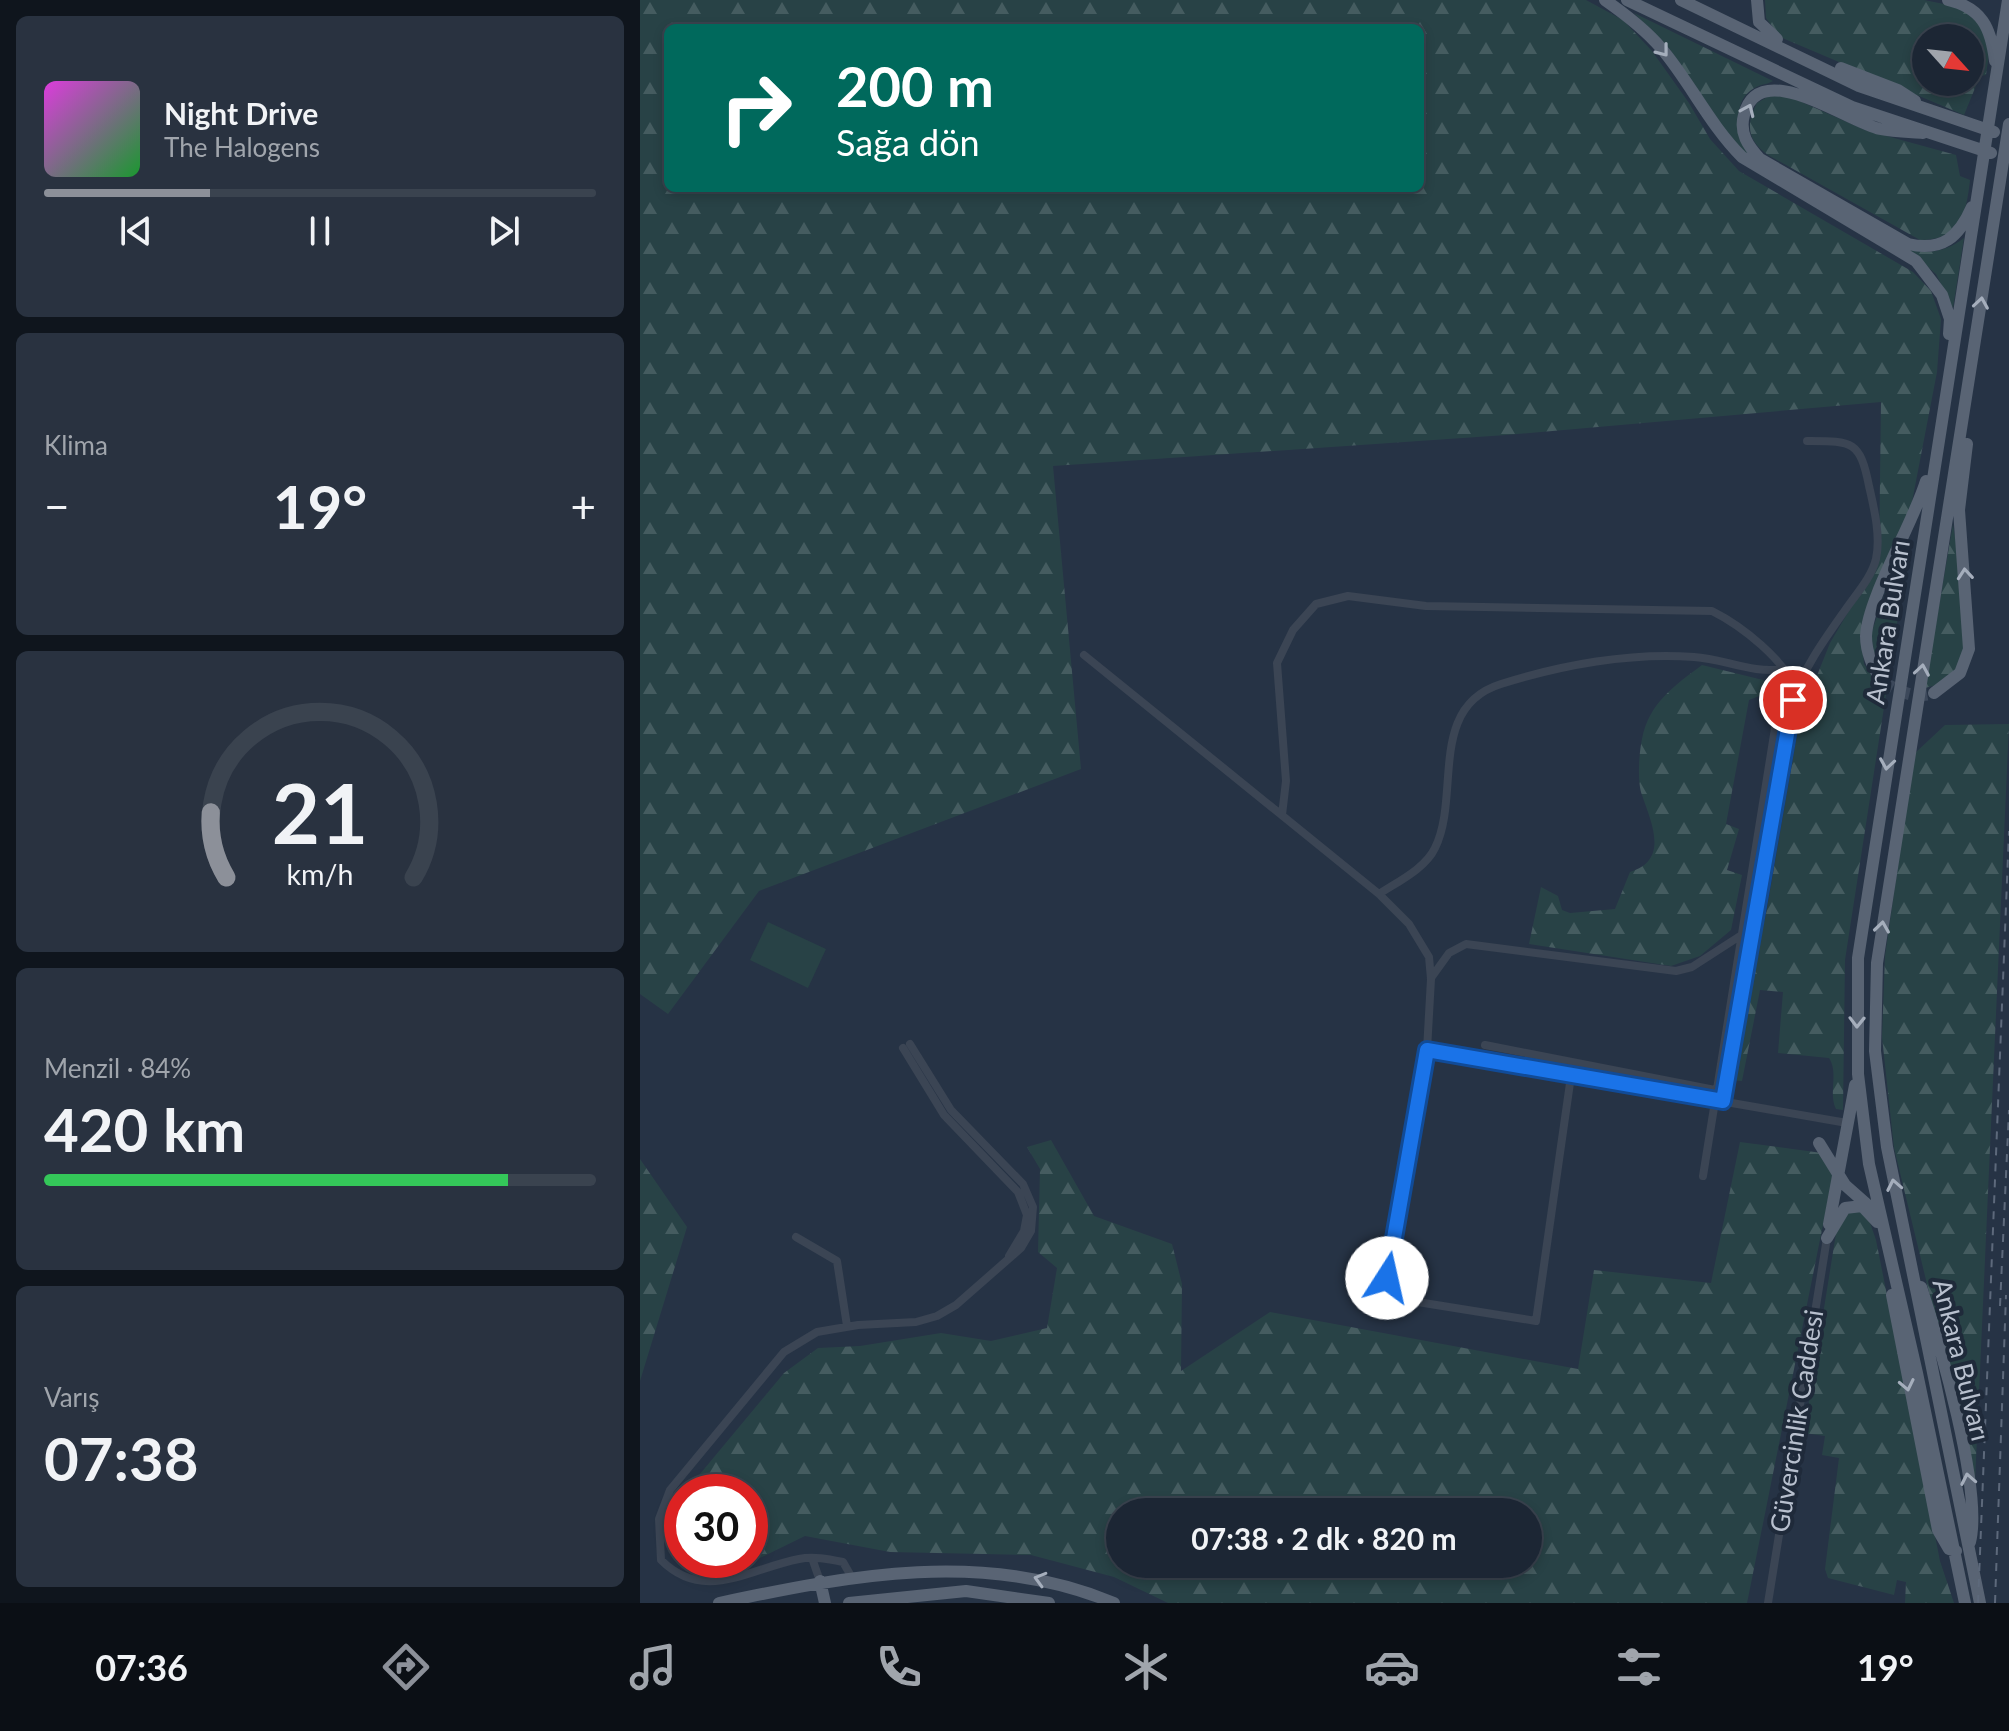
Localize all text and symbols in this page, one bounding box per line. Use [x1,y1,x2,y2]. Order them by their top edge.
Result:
north arrow [1912,24,1984,96]
map controls [1912,24,1984,96]
one-way arrow [1653,42,1667,57]
text: 200 m [836,52,994,119]
icon: right [704,56,808,160]
text: Night Drive [164,95,318,131]
one-way arrow [1739,104,1755,119]
text: Sağa dön [836,120,980,164]
text: The Halogens [164,131,320,163]
icon: previous [114,209,158,253]
icon: pause [298,209,342,253]
icon: next [482,209,526,253]
one-way arrow [1972,296,1989,310]
text: Klima [44,429,108,461]
text: 19° [273,470,367,542]
text: − [44,480,70,532]
text: + [570,480,596,532]
street label: Ankara Bulvarı [1858,537,1916,706]
one-way arrow [1957,567,1974,580]
one-way arrow [1912,663,1929,677]
pin [1759,666,1827,734]
icon: arrive [1771,678,1815,722]
one-way arrow [1879,757,1896,771]
text: 21 [272,761,368,861]
text: km/h [287,857,353,891]
one-way arrow [1873,920,1890,934]
one-way arrow [1849,1016,1866,1029]
text: Menzil · 84% [44,1052,191,1084]
text: 420 km [44,1093,245,1165]
one-way arrow [1886,1179,1903,1193]
position arrow [1345,1236,1429,1320]
street label: Ankara Bulvarı [1926,1275,1998,1444]
street label: Güvercinlik Caddesi [1763,1307,1829,1534]
one-way arrow [1898,1378,1915,1392]
text: Varış [44,1381,100,1413]
text: 07:38 [44,1422,199,1494]
one-way arrow [1960,1472,1977,1485]
speed limit sign: 30 [664,1474,768,1578]
text: 07:38 · 2 dk · 820 m [1191,1520,1457,1556]
one-way arrow [1033,1572,1047,1589]
icon: directions [378,1639,434,1695]
icon: music [625,1639,681,1695]
icon: phone [871,1639,927,1695]
icon: climate [1118,1639,1174,1695]
icon: car [1364,1639,1420,1695]
icon: filters [1611,1639,1667,1695]
text: 07:36 [95,1645,188,1689]
text: 19° [1857,1645,1914,1689]

